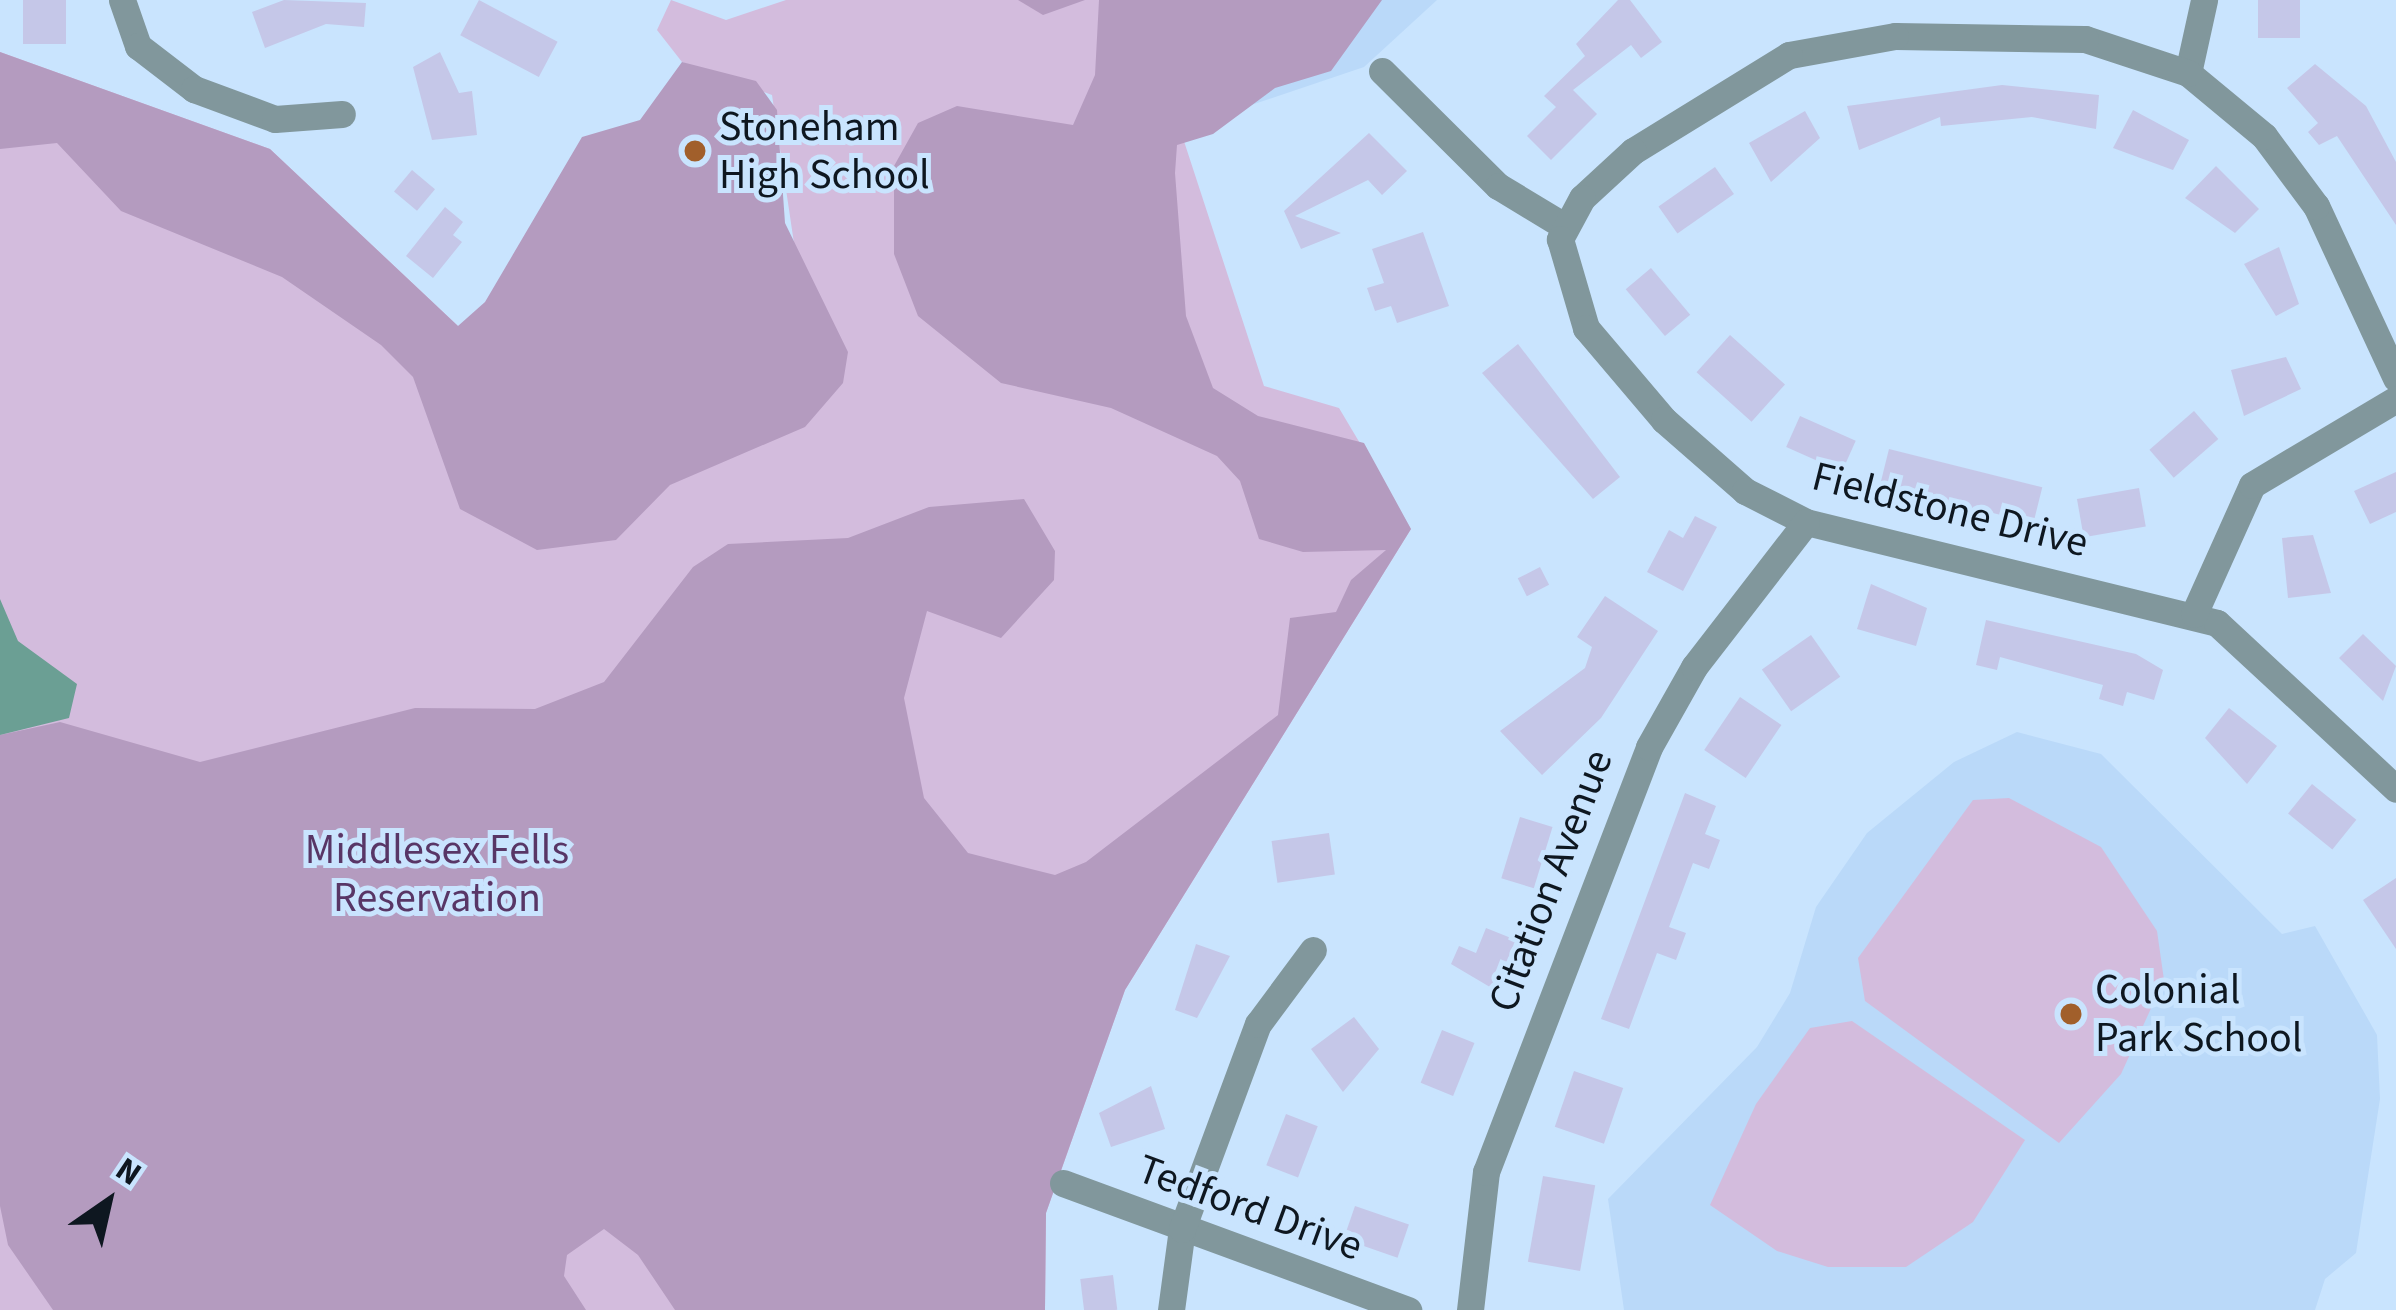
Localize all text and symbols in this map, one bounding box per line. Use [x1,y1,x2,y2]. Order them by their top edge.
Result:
place label: Stoneham High School [719,102,930,201]
marker: Stoneham High School [682,138,708,164]
street label: Fieldstone Drive [1807,451,2093,569]
street label: Citation Avenue [1478,743,1624,1019]
park label: Middlesex Fells Reservation [305,825,569,924]
place label: Colonial Park School [2095,965,2303,1064]
marker: Colonial Park School [2058,1001,2084,1027]
north arrow [48,1142,168,1262]
street label: Tedford Drive [1131,1144,1369,1272]
text: N [106,1146,151,1197]

